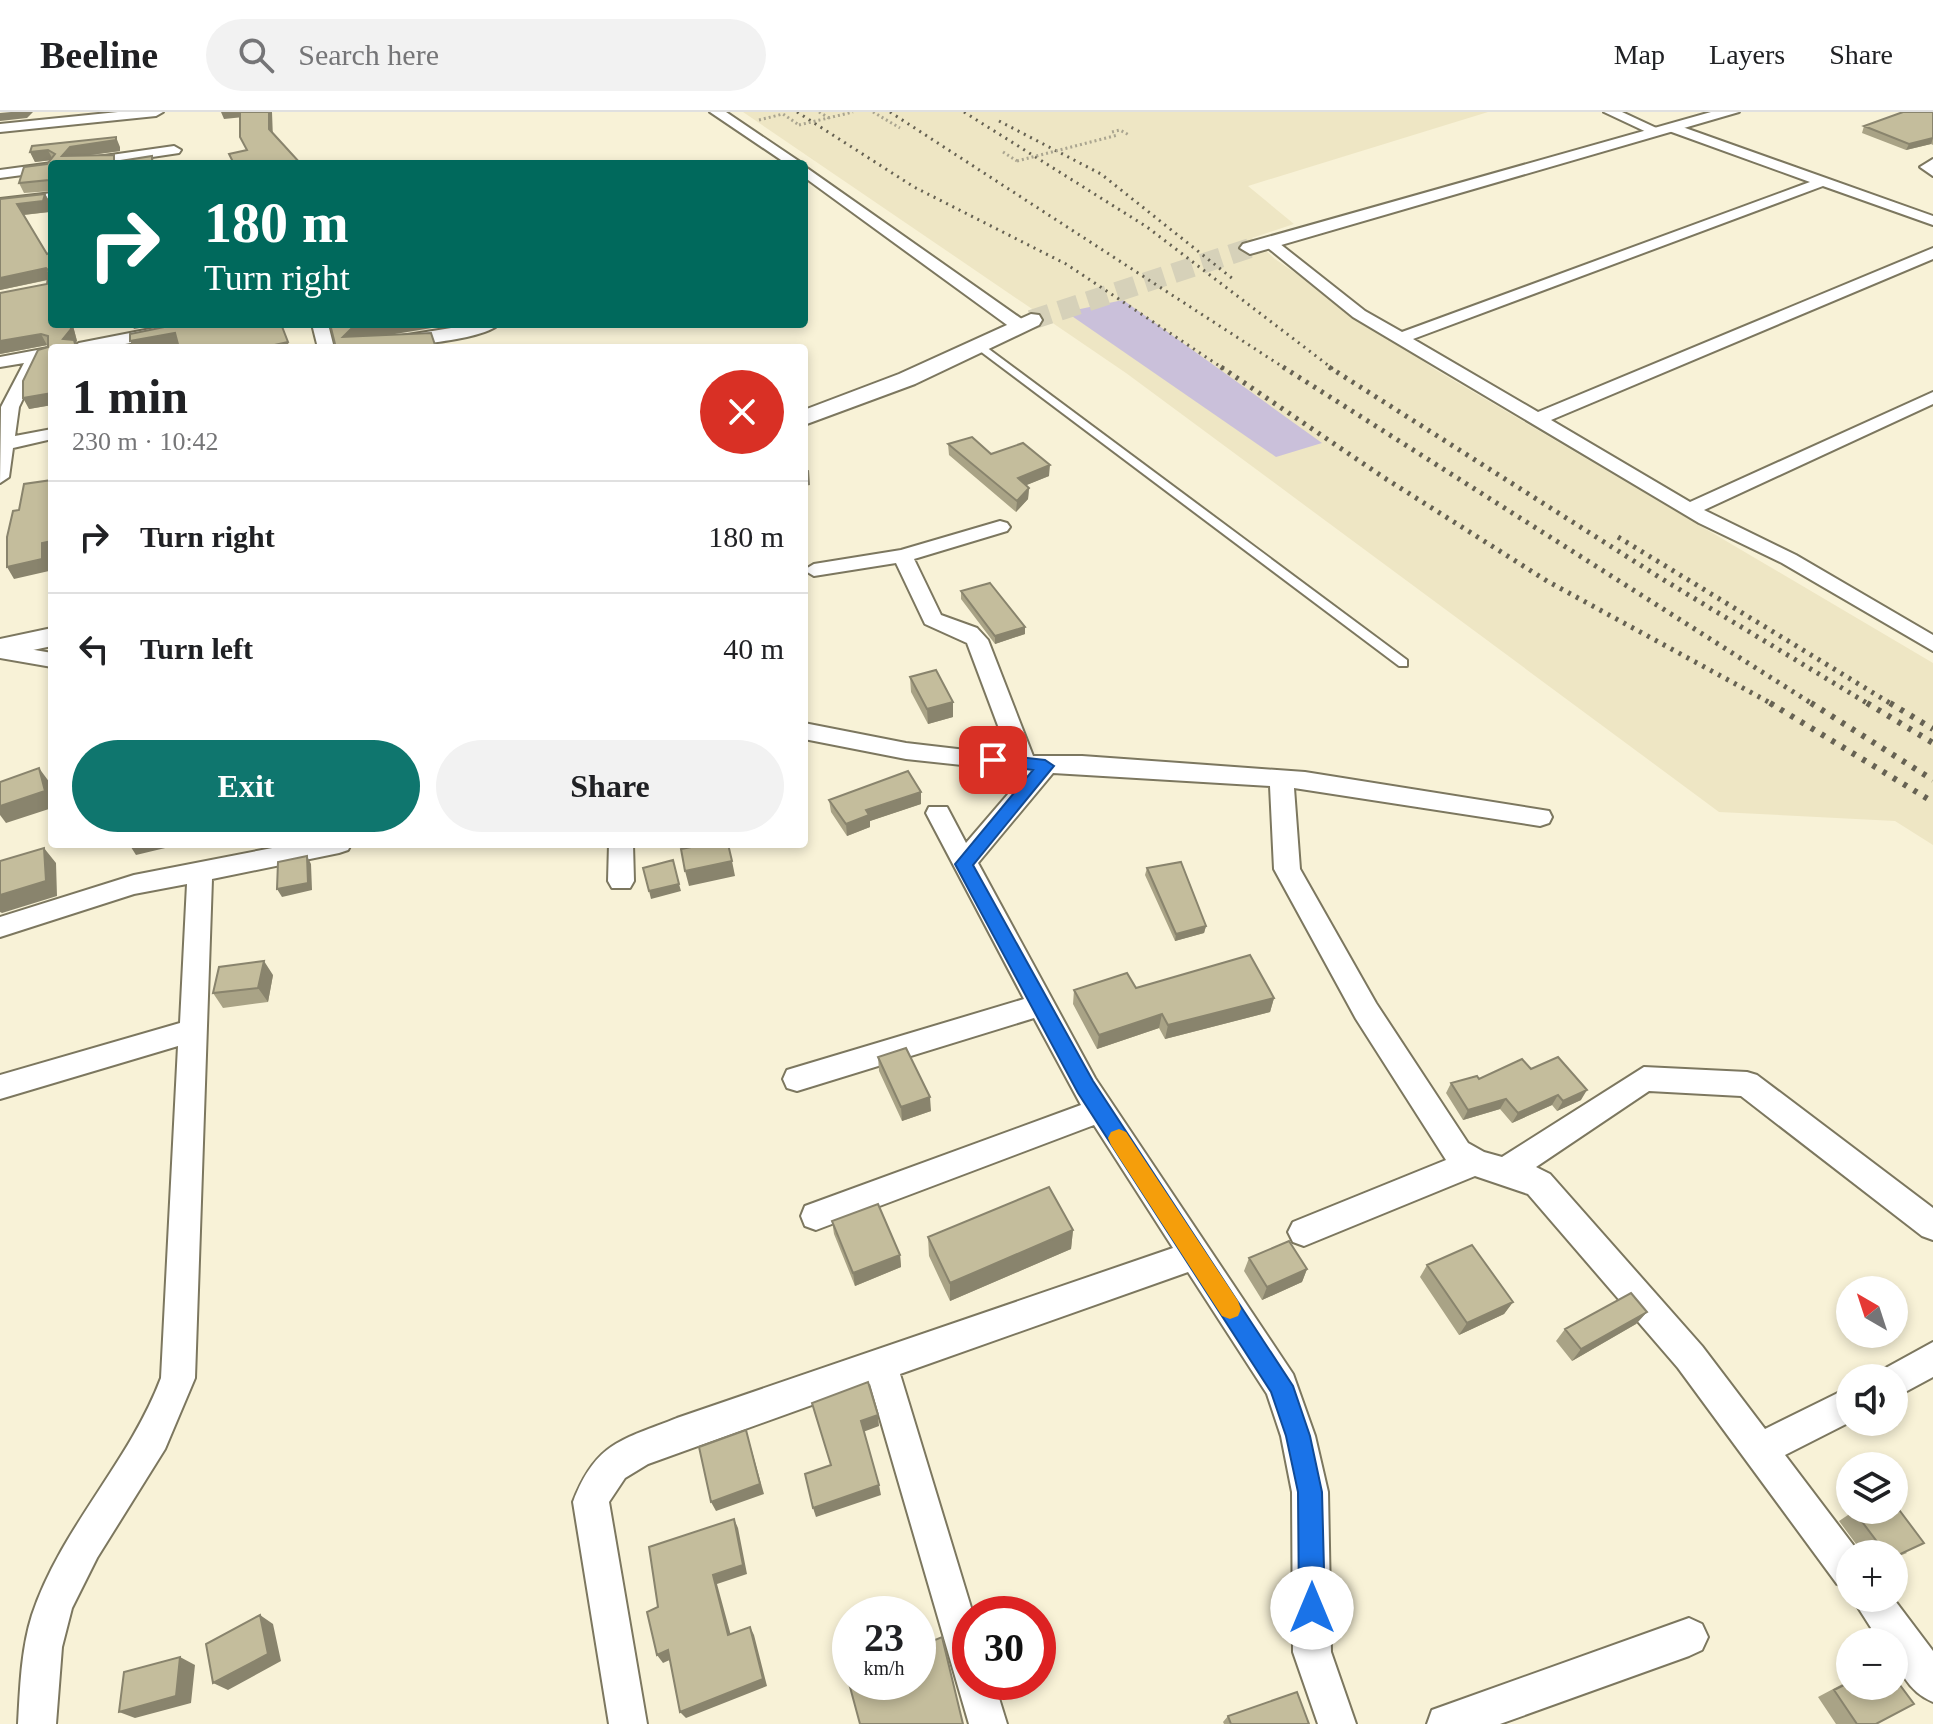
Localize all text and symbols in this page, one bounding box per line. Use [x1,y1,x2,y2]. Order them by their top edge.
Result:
search box [206,19,766,91]
icon: search [234,33,278,77]
text: Beeline [40,34,158,76]
text: Search here [298,38,439,71]
text: Map [1614,39,1665,70]
text: Layers [1709,39,1785,70]
text: Share [1829,39,1893,70]
icon: right [72,192,176,296]
text: 180 m [204,192,349,254]
text: Turn right [204,258,350,298]
text: 1 min [72,370,188,423]
button: close [700,370,784,454]
text: 230 m · 10:42 [72,427,219,456]
icon: right [72,515,116,559]
text: Turn right [140,520,275,553]
text: 180 m [708,520,784,553]
icon: left [72,627,116,671]
text: Turn left [140,632,253,665]
text: 40 m [723,632,784,665]
pin [959,726,1027,794]
icon: arrive [971,738,1015,782]
button: Exit [72,740,420,832]
button: Share [436,740,784,832]
north arrow [1836,1276,1908,1348]
map controls [1836,1276,1908,1700]
button: sound [1836,1364,1908,1436]
button: layers [1836,1452,1908,1524]
button: + [1836,1540,1908,1612]
position arrow [1270,1566,1354,1650]
speed limit sign: 30 [952,1596,1056,1700]
text: 23 [864,1615,904,1660]
button: − [1836,1628,1908,1700]
text: km/h [863,1657,905,1679]

